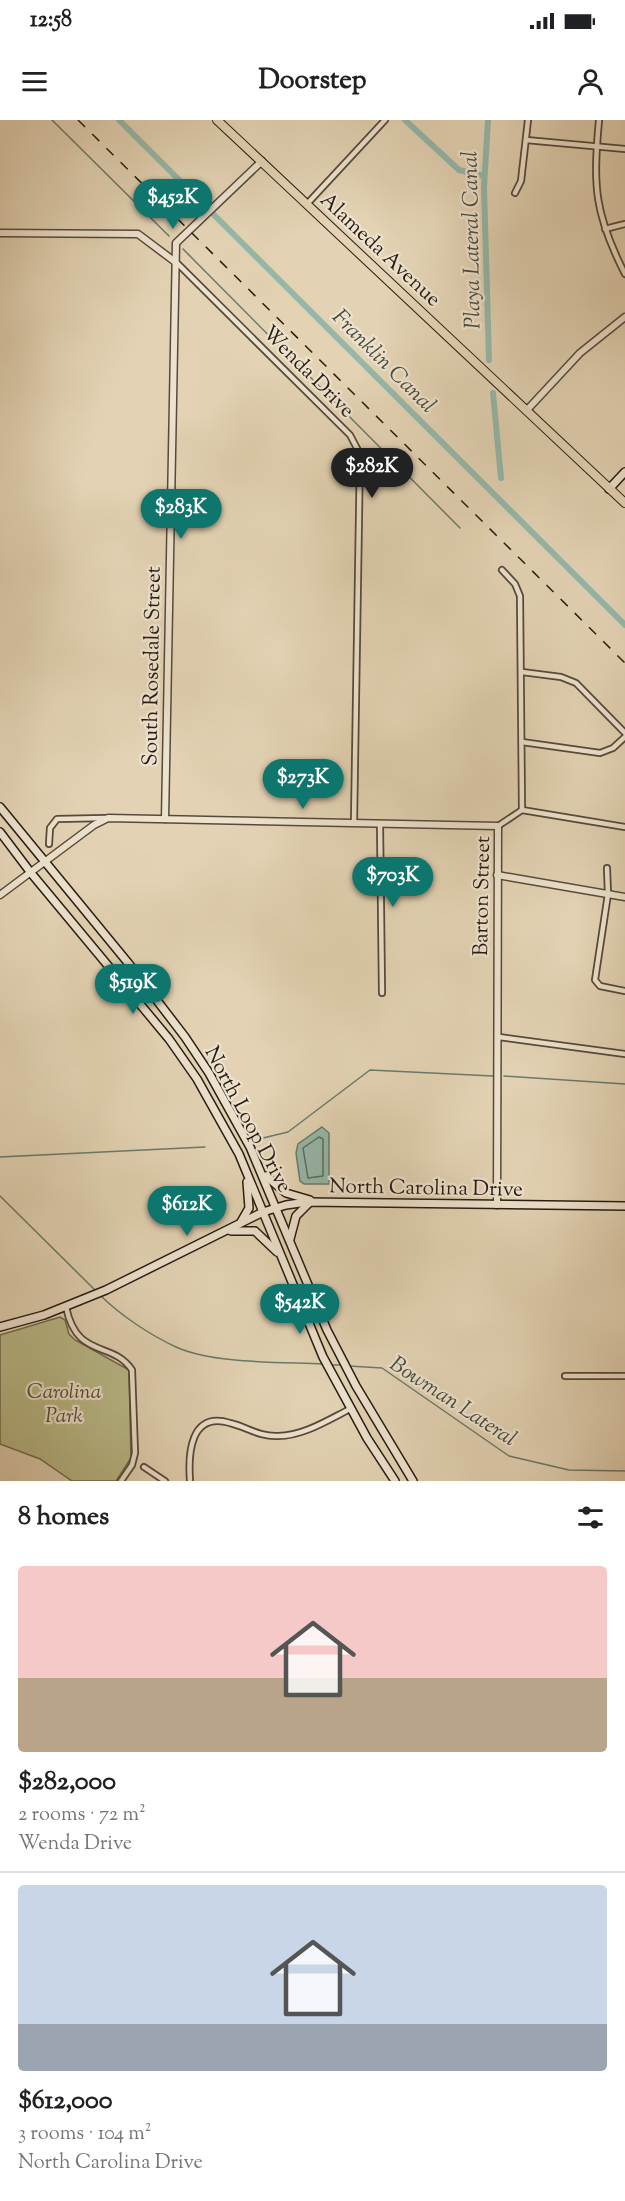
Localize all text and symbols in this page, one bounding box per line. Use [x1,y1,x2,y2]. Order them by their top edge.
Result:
text: 12:58 [30,5,72,37]
text: Doorstep [258,62,367,101]
icon: menu [18,65,51,98]
icon: person [574,65,607,98]
water label: Playa Lateral Canal [455,150,491,329]
pin: $452K [131,179,215,230]
text: $452K [147,184,199,213]
street label: Alameda Avenue [312,186,447,315]
water label: Franklin Canal [323,303,442,422]
street label: Wenda Drive [255,319,361,425]
pin: $282K [330,448,414,499]
text: $282K [345,453,399,482]
pin: $283K [139,489,223,540]
text: $283K [155,494,207,523]
street label: South Rosedale Street [136,566,170,766]
pin: $273K [261,759,345,810]
text: $273K [277,764,329,793]
street label: Barton Street [467,836,499,956]
pin: $703K [351,857,435,908]
text: $703K [366,862,420,891]
pin: $519K [91,964,175,1015]
text: $519K [109,969,157,998]
street label: North Loop Drive [196,1041,298,1198]
street label: North Carolina Drive [329,1172,523,1206]
pin: $612K [145,1186,229,1237]
text: $612K [161,1191,213,1220]
pin: $542K [258,1284,342,1335]
text: $542K [274,1289,326,1318]
water label: Bowman Lateral [383,1349,522,1456]
park label: Carolina Park [27,1378,101,1432]
text: 8 homes [18,1499,109,1536]
icon: filters [574,1501,607,1534]
icon: home [259,1605,367,1713]
text: $282,000 [18,1764,116,1801]
text: 2 rooms · 72 m² [18,1801,146,1830]
text: Wenda Drive [18,1830,132,1859]
icon: home [259,1924,367,2032]
text: $612,000 [18,2083,113,2120]
text: 3 rooms · 104 m² [18,2120,152,2149]
text: North Carolina Drive [18,2149,203,2178]

